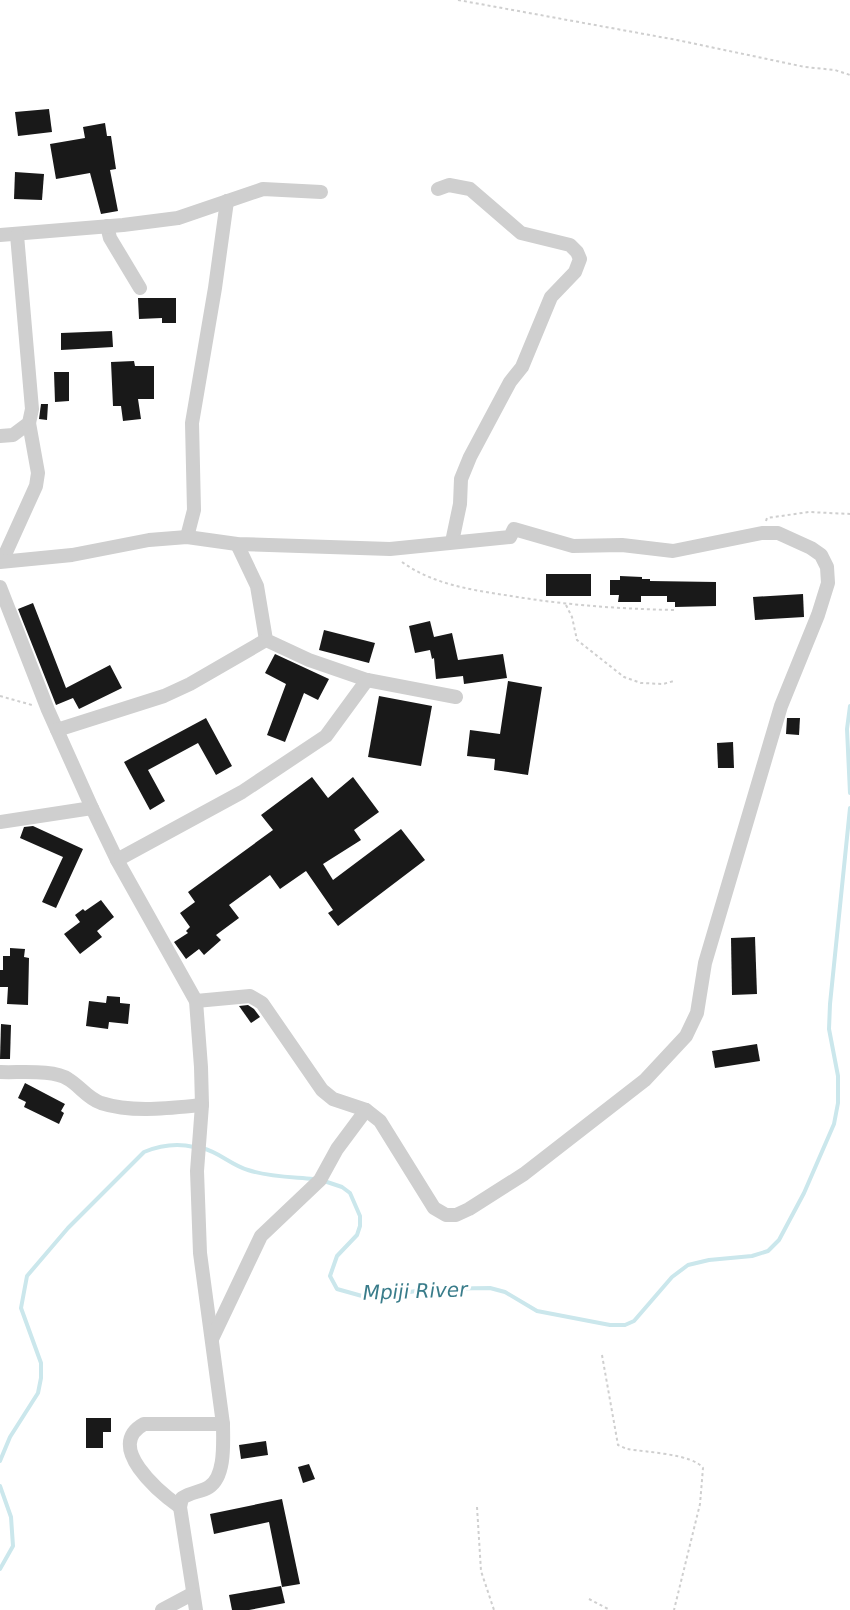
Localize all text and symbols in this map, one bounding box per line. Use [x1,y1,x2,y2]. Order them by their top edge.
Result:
water label: Mpiji River [362,1277,470,1305]

